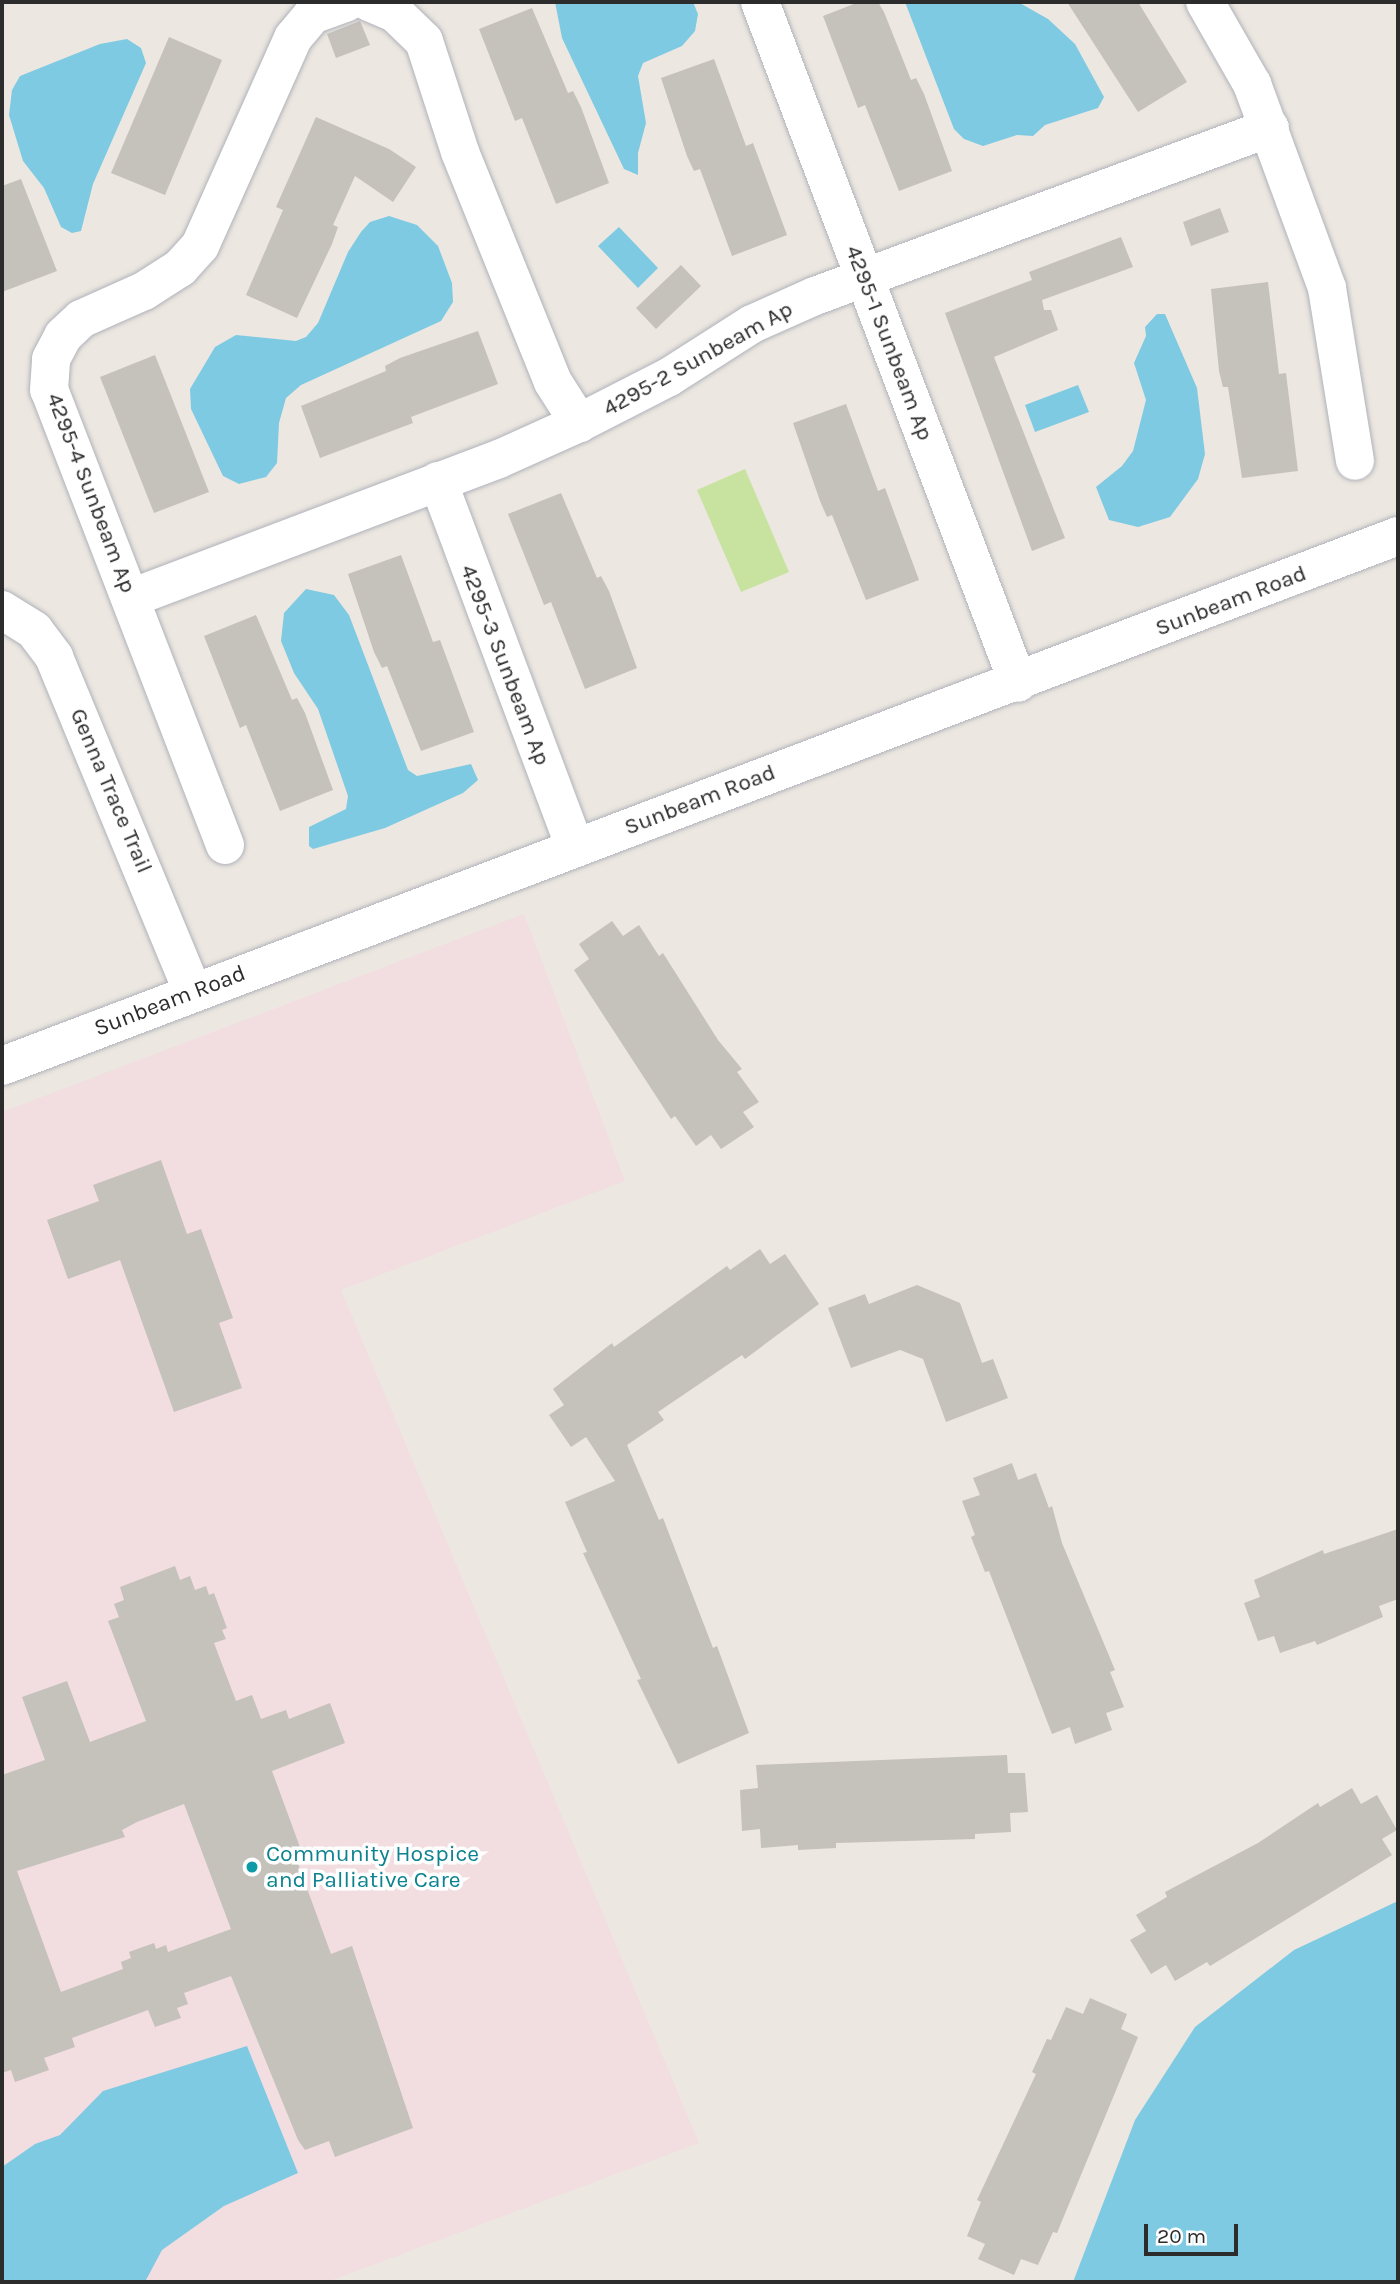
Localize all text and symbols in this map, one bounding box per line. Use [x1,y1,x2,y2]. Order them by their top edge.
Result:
street label: 4295-1 Sunbeam Ap [839,241,939,445]
street label: 4295-2 Sunbeam Ap [598,295,798,423]
street label: 4295-4 Sunbeam Ap [40,389,142,597]
street label: Sunbeam Road [1151,559,1311,643]
street label: 4295-3 Sunbeam Ap [454,561,556,769]
street label: Genna Trace Trail [64,704,158,878]
street label: Sunbeam Road [620,758,780,842]
street label: Sunbeam Road [90,959,250,1043]
place label: Community Hospice and Palliative Care [266,1840,479,1894]
marker: Community Hospice and Palliative Care [244,1859,260,1875]
scale bar [1148,2210,1242,2254]
text: 20 m [1157,2224,1206,2248]

